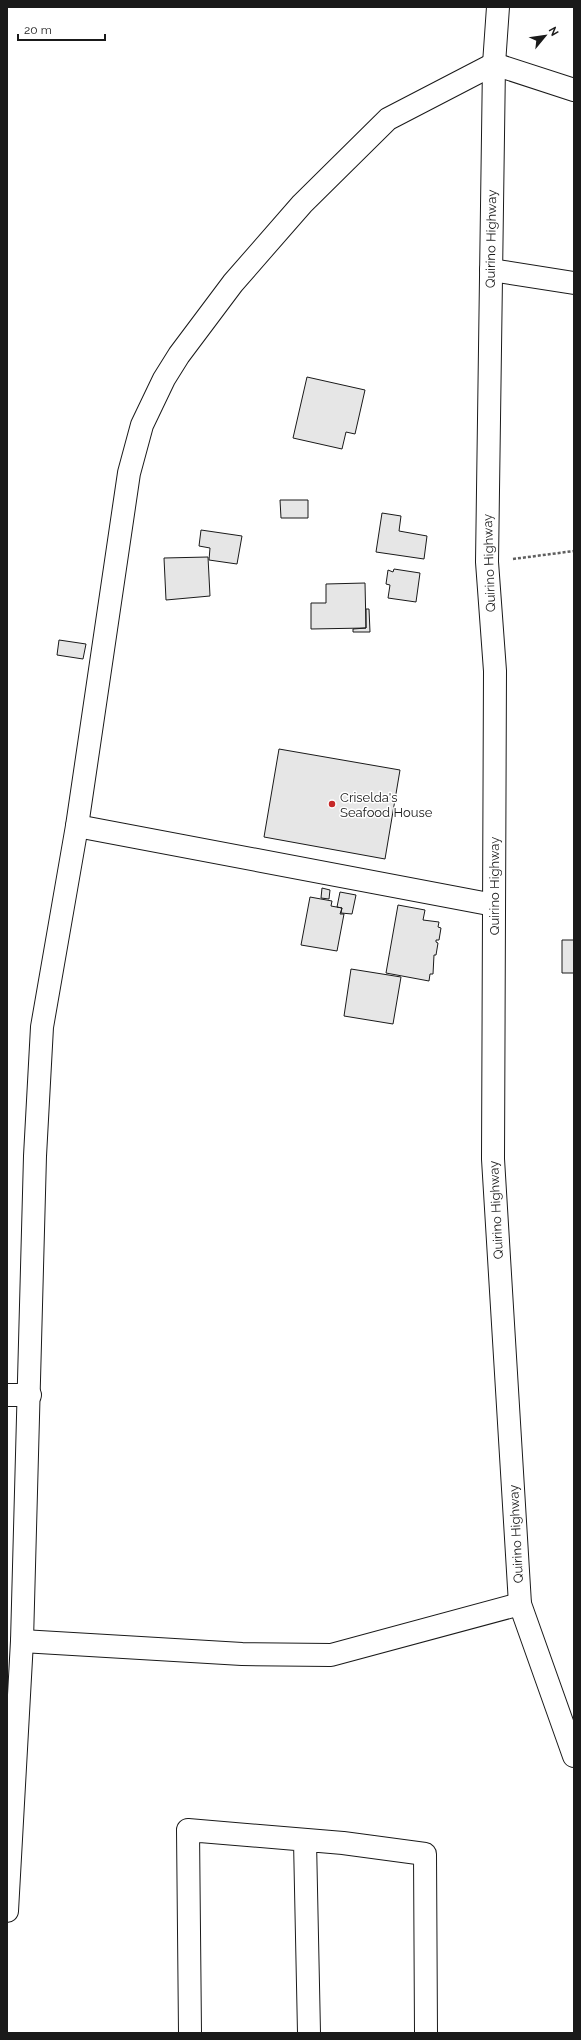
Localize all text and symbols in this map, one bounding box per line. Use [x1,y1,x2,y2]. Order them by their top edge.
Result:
scale bar [18,16,105,42]
north arrow [525,16,565,56]
text: 20 m [24,23,52,37]
text: N [546,25,561,38]
street label: Quirino Highway [483,190,499,288]
street label: Quirino Highway [480,514,498,612]
place label: Criselda's Seafood House [340,790,433,820]
marker: Criselda's Seafood House [327,799,337,809]
street label: Quirino Highway [487,837,502,935]
street label: Quirino Highway [486,1160,506,1260]
street label: Quirino Highway [506,1484,526,1584]

